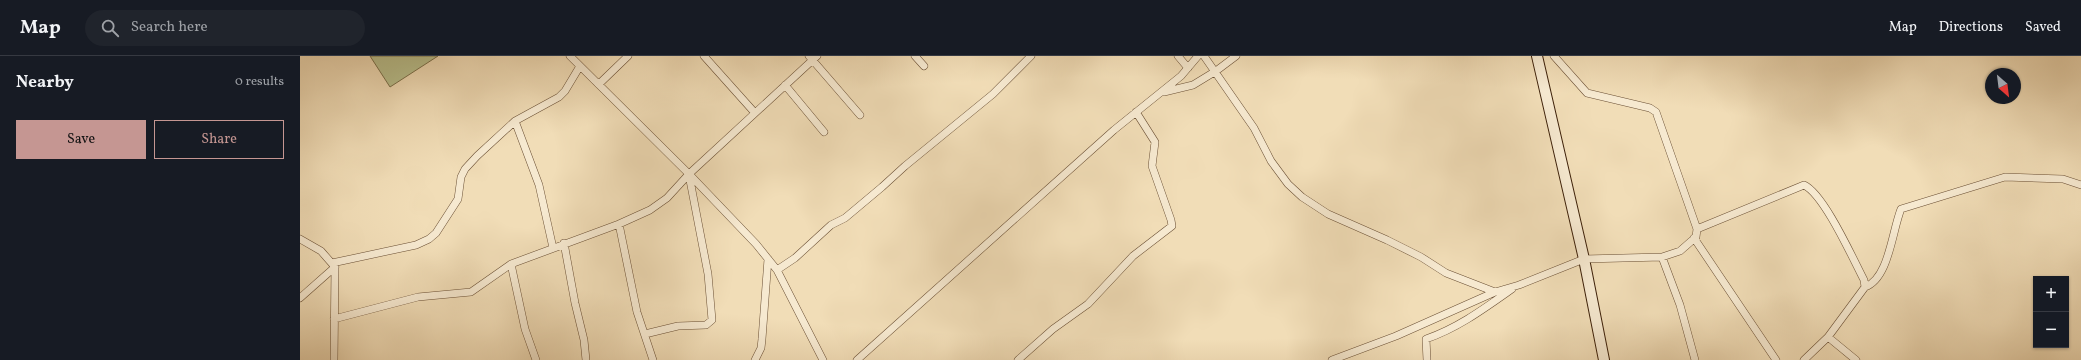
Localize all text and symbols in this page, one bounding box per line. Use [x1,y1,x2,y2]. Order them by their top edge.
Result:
search box [85,10,365,46]
text: Map [20,15,61,41]
icon: search [99,17,121,39]
text: Search here [131,17,208,38]
text: Map [1889,18,1917,37]
text: Directions [1939,18,2003,37]
text: Saved [2025,18,2061,37]
north arrow [1985,68,2021,104]
text: Nearby [16,71,74,94]
text: 0 results [235,73,284,91]
button: Save [16,120,146,159]
button: Share [154,120,284,159]
map controls [2033,276,2069,348]
button: + [2033,276,2069,312]
button: − [2033,312,2069,348]

